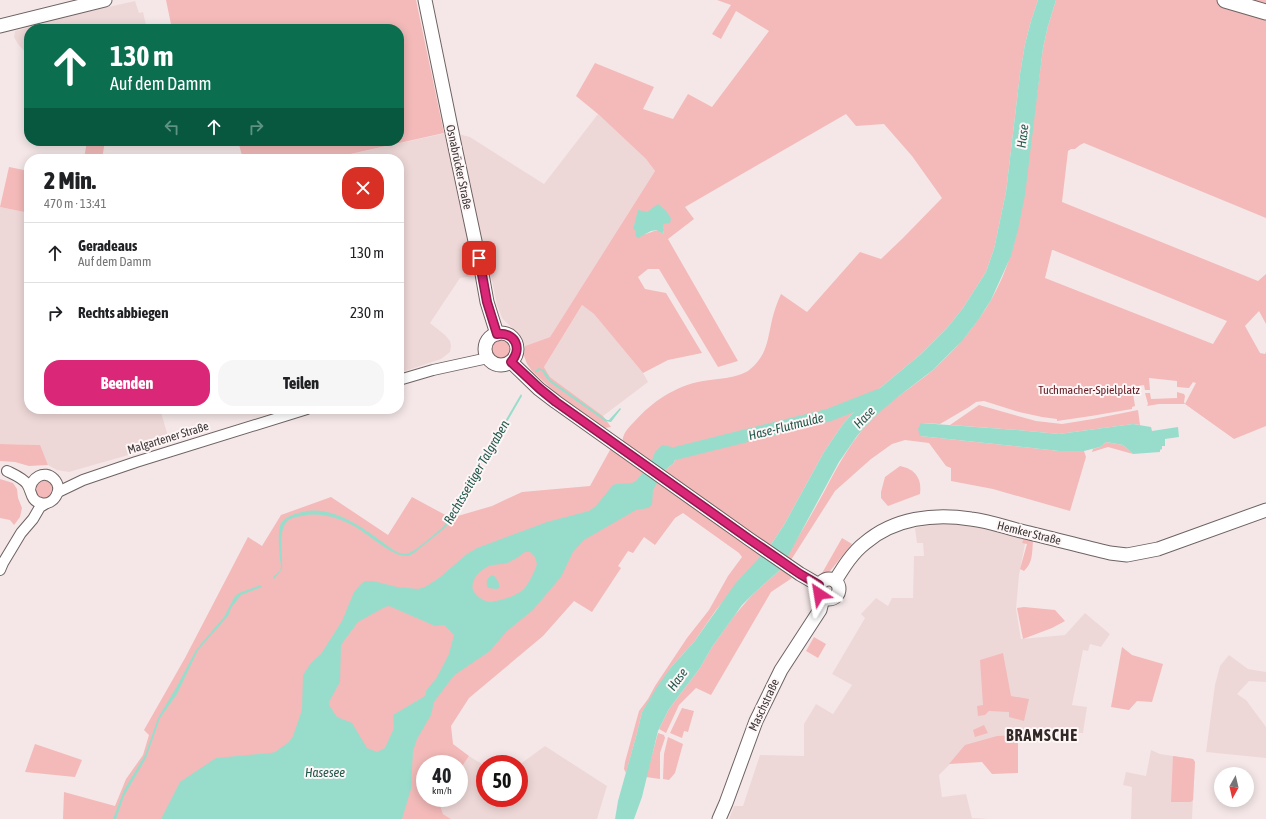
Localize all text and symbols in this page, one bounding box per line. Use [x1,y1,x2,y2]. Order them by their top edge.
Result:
icon: ahead [44,40,96,92]
text: 130 m [110,40,173,72]
text: Auf dem Damm [110,73,211,94]
icon: left [161,116,183,138]
icon: ahead [203,116,225,138]
icon: right [245,116,267,138]
street label: Osnabrücker Straße [443,123,475,211]
water label: Hase [1014,123,1031,149]
text: 2 Min. [44,167,96,194]
button: close [342,167,384,209]
text: 470 m · 13:41 [44,196,107,211]
text: Geradeaus [78,237,137,254]
pin [462,241,496,275]
icon: ahead [44,242,66,264]
text: 130 m [350,244,384,261]
icon: arrive [468,247,490,269]
text: Auf dem Damm [78,254,151,269]
icon: right [44,302,66,324]
text: Rechts abbiegen [78,304,168,321]
text: 230 m [350,304,384,321]
button: Beenden [44,360,210,406]
button: Teilen [218,360,384,406]
park label: Tuchmacher-Spielplatz [1038,383,1140,397]
water label: Hase [851,403,878,431]
water label: Hase-Flutmulde [747,410,825,443]
water label: Rechtsseitiger Talgraben [441,417,513,527]
street label: Malgartener Straße [126,419,210,457]
street label: Hemker Straße [996,518,1062,548]
position arrow [798,573,840,615]
water label: Hase [664,665,691,693]
street label: Maschstraße [746,677,782,733]
district label: BRAMSCHE [1006,726,1078,744]
speed limit sign: 50 [476,755,528,807]
text: 40 [433,764,451,787]
water label: Hasesee [305,765,345,780]
north arrow [1214,767,1254,807]
map controls [1214,767,1254,807]
text: km/h [432,785,452,796]

